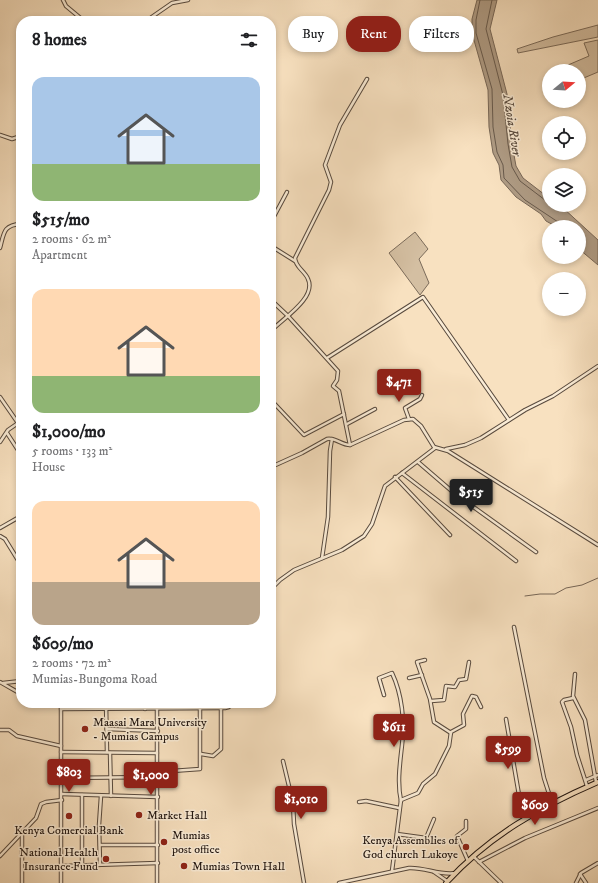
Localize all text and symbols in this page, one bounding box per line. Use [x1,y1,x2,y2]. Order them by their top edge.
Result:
chip: Buy [288,16,338,52]
chip: Rent [346,16,401,52]
chip: Filters [409,16,474,52]
text: 8 homes [32,29,87,51]
icon: filters [238,29,260,51]
north arrow [542,64,586,108]
map controls [542,64,586,316]
water label: Nzoia River [499,92,525,159]
icon: home [110,103,182,175]
button: locate [542,116,586,160]
button: layers [542,168,586,212]
text: $515/mo [32,209,90,231]
button: + [542,220,586,264]
text: 2 rooms · 62 m² [32,231,111,247]
text: Apartment [32,247,87,263]
button: − [542,272,586,316]
icon: home [110,315,182,387]
pin: $471 [375,369,423,403]
text: $471 [386,374,412,390]
text: $1,000/mo [32,421,105,443]
text: 5 rooms · 133 m² [32,443,112,459]
text: House [32,459,65,475]
pin: $515 [447,479,495,513]
text: $515 [459,484,483,500]
icon: home [110,527,182,599]
text: $609/mo [32,633,93,655]
text: 2 rooms · 72 m² [32,655,111,671]
text: Mumias-Bungoma Road [32,671,157,687]
pin: $611 [370,714,418,748]
place label: Maasai Mara University - Mumias Campus [93,715,207,744]
text: $611 [382,719,406,735]
marker: Maasai Mara University - Mumias Campus [80,724,90,734]
pin: $599 [484,736,532,770]
text: $599 [495,741,521,757]
pin: $803 [45,759,93,793]
pin: $1,000 [118,762,184,796]
text: $803 [56,764,82,780]
text: $1,000 [133,767,169,783]
pin: $1,010 [268,786,334,820]
text: $1,010 [284,791,318,807]
pin: $609 [511,792,559,826]
text: $609 [521,797,549,813]
place label: Market Hall [147,808,207,823]
marker: Market Hall [134,810,144,820]
marker: Kenya Comercial Bank [64,811,74,821]
place label: Kenya Comercial Bank [14,823,124,838]
place label: Mumias post office [171,828,220,857]
place label: Kenya Assemblies of God church Lukoye [362,833,460,862]
marker: Mumias post office [159,837,169,847]
marker: Kenya Assemblies of God church Lukoye [461,842,471,852]
place label: National Health Insurance Fund [19,845,99,874]
marker: National Health Insurance Fund [101,854,111,864]
place label: Mumias Town Hall [192,859,285,874]
marker: Mumias Town Hall [179,861,189,871]

